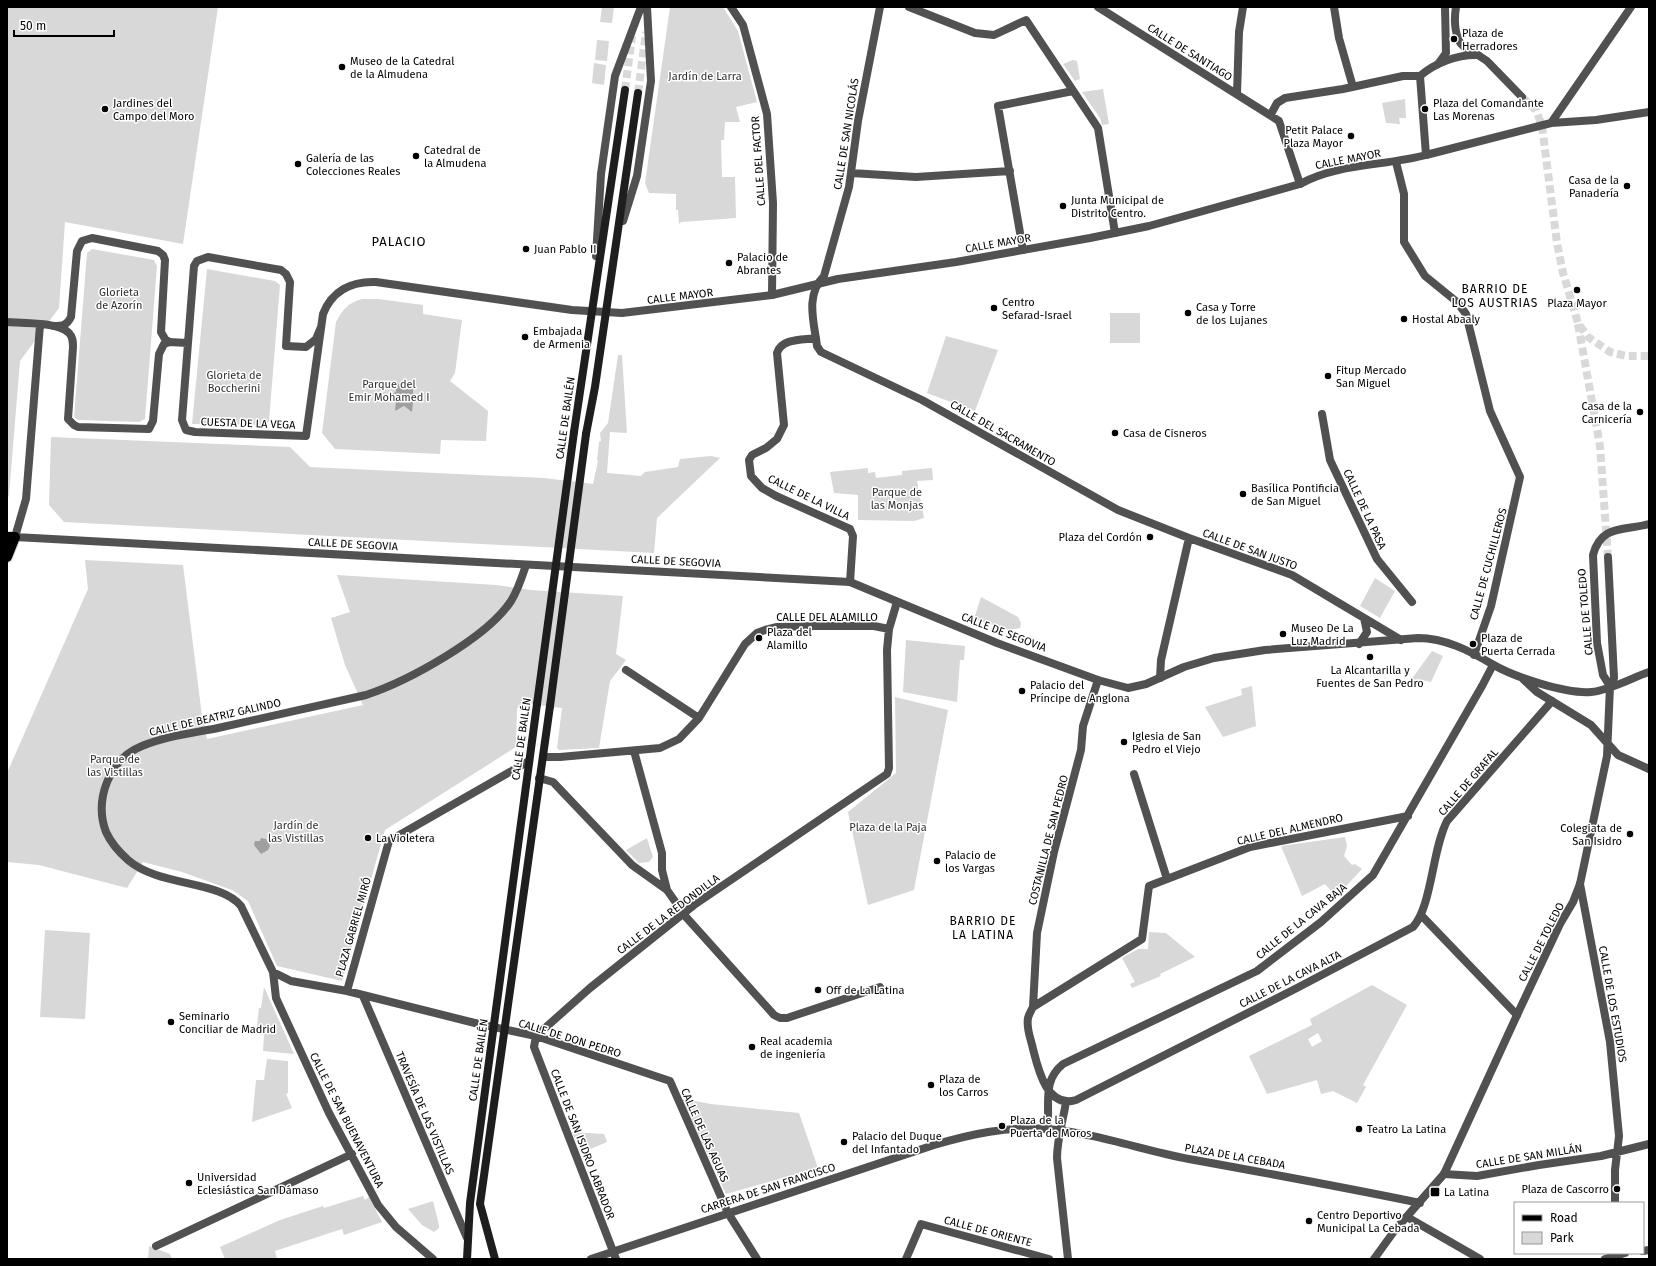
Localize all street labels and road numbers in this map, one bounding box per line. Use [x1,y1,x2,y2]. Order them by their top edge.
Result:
street label: CALLE DE SANTIAGO [1145,21,1235,84]
street label: CALLE DE SAN NICOLÁS [830,77,862,191]
street label: CALLE DEL FACTOR [749,115,768,206]
street label: CALLE MAYOR [1314,147,1382,172]
street label: CALLE MAYOR [964,231,1032,256]
street label: CALLE MAYOR [646,286,714,307]
street label: CALLE DE BAILÉN [552,376,578,460]
street label: CALLE DEL SACRAMENTO [948,398,1058,469]
street label: CUESTA DE LA VEGA [200,415,296,432]
street label: CALLE DE LA PASA [1340,467,1389,552]
street label: CALLE DE LA VILLA [766,472,852,523]
street label: CALLE DE CUCHILLEROS [1467,507,1510,622]
street label: CALLE DE SAN JUSTO [1201,526,1299,573]
street label: CALLE DE SEGOVIA [308,536,399,553]
street label: CALLE DE SEGOVIA [631,553,722,570]
street label: CALLE DE TOLEDO [1575,568,1596,656]
street label: CALLE DE SEGOVIA [959,610,1049,655]
street label: CALLE DEL ALAMILLO [776,611,878,624]
street label: CALLE DE BEATRIZ GALINDO [148,696,282,739]
street label: CALLE DE BAILÉN [508,697,534,781]
street label: CALLE DE GRAFAL [1436,746,1501,819]
street label: COSTANILLA DE SAN PEDRO [1026,774,1071,907]
street label: CALLE DEL ALMENDRO [1236,811,1344,848]
street label: CALLE DE LA REDONDILLA [614,871,723,957]
street label: PLAZA GABRIEL MIRÓ [332,875,374,979]
street label: CALLE DE LA CAVA BAJA [1253,880,1350,962]
street label: CALLE DE TOLEDO [1516,900,1567,984]
street label: CALLE DE LOS ESTUDIOS [1596,945,1629,1063]
street label: CALLE DE LA CAVA ALTA [1237,948,1344,1011]
street label: CALLE DE DON PEDRO [517,1017,623,1060]
street label: CALLE DE BAILÉN [465,1018,491,1102]
street label: TRAVESÍA DE LAS VISTILLAS [393,1049,457,1177]
street label: CALLE DE SAN BUENAVENTURA [307,1051,387,1191]
street label: CALLE DE SAN ISIDRO LABRADOR [548,1067,617,1222]
street label: CALLE DE LAS AGUAS [678,1086,731,1184]
street label: PLAZA DE LA CEBADA [1184,1141,1287,1172]
street label: CALLE DE SAN MILLÁN [1475,1141,1583,1171]
street label: CARRERA DE SAN FRANCISCO [699,1161,837,1216]
street label: CALLE DE ORIENTE [942,1213,1033,1250]

